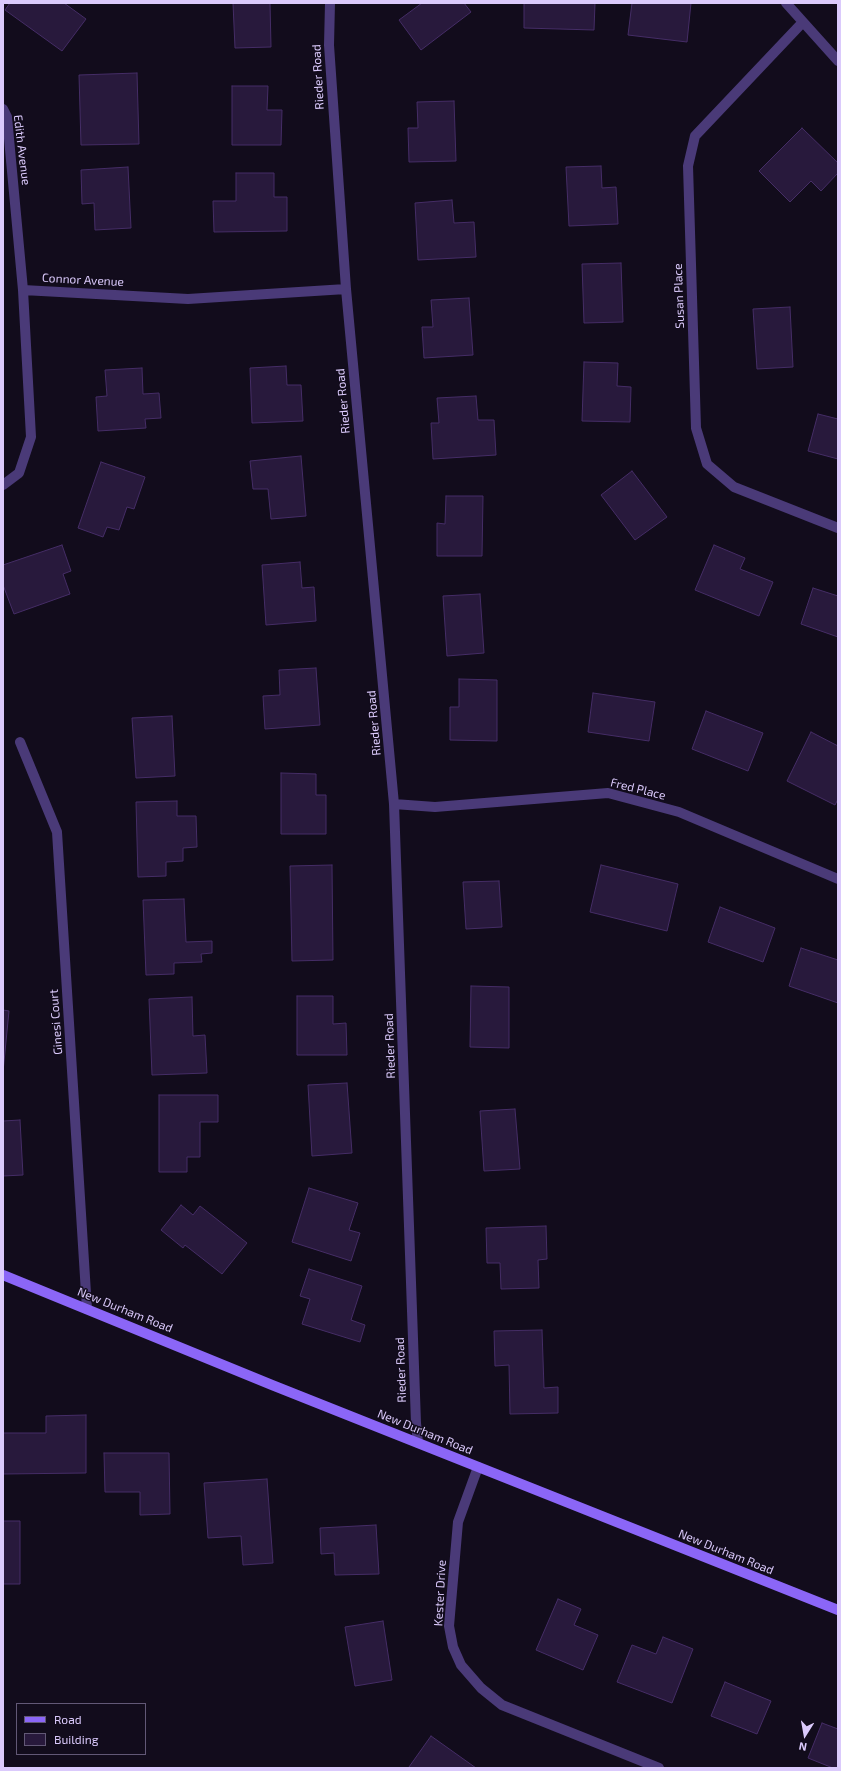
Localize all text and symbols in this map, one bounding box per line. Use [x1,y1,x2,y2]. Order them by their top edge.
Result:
street label: Rieder Road [309,44,327,110]
street label: Edith Avenue [11,114,33,186]
street label: Susan Place [671,263,687,329]
street label: Connor Avenue [42,271,124,289]
street label: Rieder Road [333,368,353,434]
street label: Rieder Road [364,690,384,756]
street label: Fred Place [609,775,667,803]
street label: Ginesi Court [47,989,65,1055]
street label: Rieder Road [382,1013,398,1079]
street label: New Durham Road [75,1284,175,1336]
street label: Rieder Road [393,1337,409,1403]
street label: New Durham Road [375,1406,475,1458]
street label: New Durham Road [676,1526,776,1578]
street label: Kester Drive [431,1559,449,1627]
legend [16,1703,146,1755]
text: Road [54,1712,82,1726]
north arrow [785,1715,825,1755]
text: Building [54,1732,98,1746]
text: N [797,1740,808,1754]

